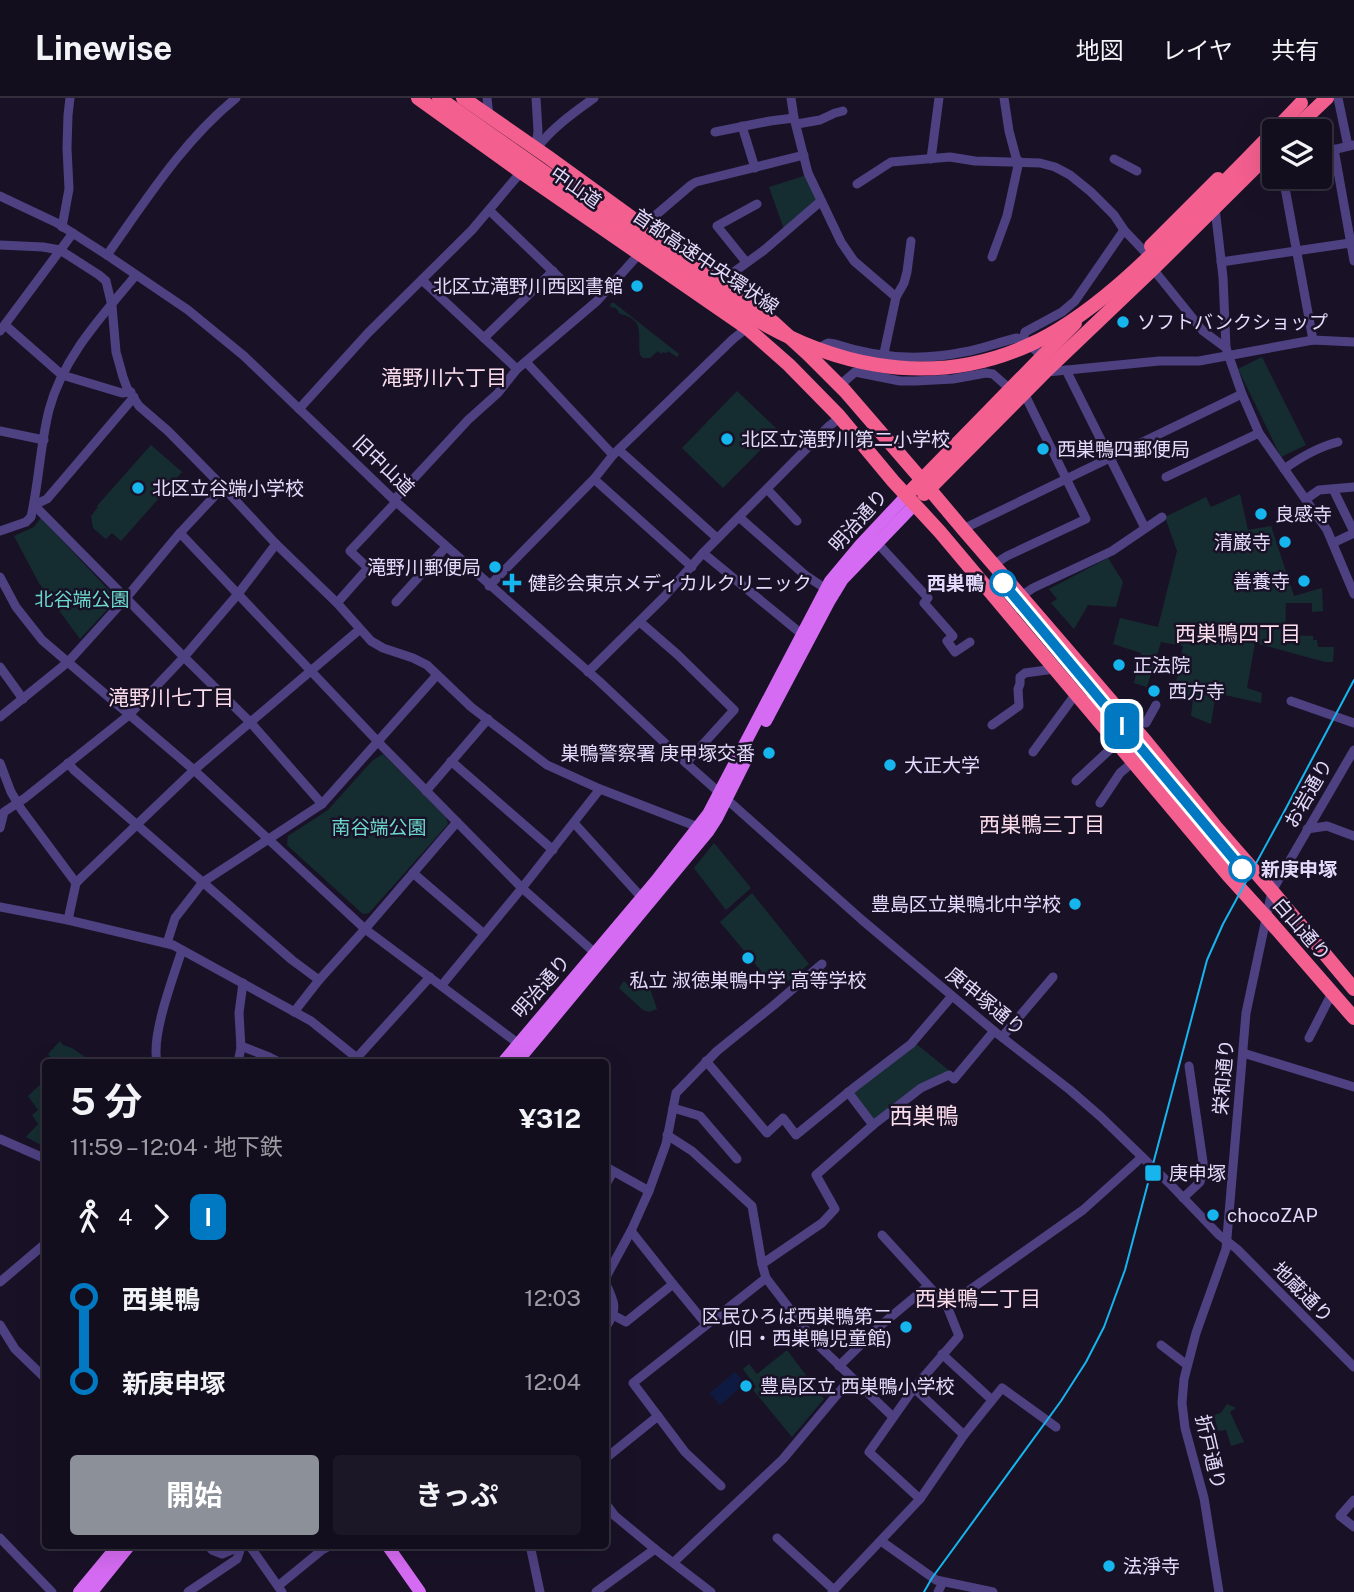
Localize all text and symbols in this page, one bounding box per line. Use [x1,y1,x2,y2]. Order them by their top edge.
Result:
text: Linewise [35,29,172,67]
text: 地図 [1076,36,1124,64]
text: レイヤ [1162,36,1233,64]
text: 共有 [1271,36,1319,64]
map controls [1262,119,1332,189]
button: layers [1262,119,1332,189]
street label: 中山道 [546,162,606,212]
street label: 首都高速中央環状線 [629,204,783,318]
place label: 北区立滝野川西図書館 [433,275,623,297]
marker: 北区立滝野川西図書館 [629,278,645,294]
place label: ソフトバンクショップ [1137,311,1328,333]
marker: ソフトバンクショップ [1115,314,1131,330]
district label: 滝野川六丁目 [381,365,507,390]
place label: 北区立滝野川第二小学校 [741,428,950,450]
street label: 旧中山道 [349,431,419,499]
marker: 北区立滝野川第二小学校 [719,431,735,447]
place label: 西巣鴨四郵便局 [1057,438,1190,460]
marker: 西巣鴨四郵便局 [1035,441,1051,457]
place label: 北区立谷端小学校 [152,477,304,499]
marker: 北区立谷端小学校 [130,480,146,496]
street label: 明治通り [824,484,892,556]
place label: 良感寺 [1275,503,1332,525]
marker: 良感寺 [1253,506,1269,522]
place label: 清巌寺 [1214,531,1271,553]
marker: 清巌寺 [1277,534,1293,550]
place label: 滝野川郵便局 [367,556,481,578]
marker: 滝野川郵便局 [487,559,503,575]
marker: 西巣鴨 [990,570,1016,596]
place label: 善養寺 [1233,570,1290,592]
place label: 健診会東京メディカルクリニック [528,572,812,594]
place label: 西巣鴨 [927,572,984,594]
marker: 健診会東京メディカルクリニック [502,573,522,593]
marker: 善養寺 [1296,573,1312,589]
park label: 北谷端公園 [34,588,130,610]
district label: 西巣鴨四丁目 [1175,621,1301,646]
place label: 正法院 [1133,654,1190,676]
marker: 正法院 [1111,657,1127,673]
place label: 西方寺 [1168,680,1225,702]
marker: 西方寺 [1146,683,1162,699]
district label: 滝野川七丁目 [108,685,234,710]
line badge: I [1099,703,1145,749]
text: I [1118,712,1126,740]
place label: 巣鴨警察署 庚甲塚交番 [560,742,755,764]
marker: 巣鴨警察署 庚甲塚交番 [761,745,777,761]
place label: 大正大学 [904,754,980,776]
street label: お岩通り [1279,755,1337,831]
marker: 大正大学 [882,757,898,773]
district label: 西巣鴨三丁目 [979,812,1105,837]
park label: 南谷端公園 [331,816,427,838]
marker: 新庚申塚 [1229,856,1255,882]
place label: 新庚申塚 [1261,858,1337,880]
place label: 豊島区立巣鴨北中学校 [871,893,1061,915]
street label: 白山通り [1269,893,1335,965]
marker: 豊島区立巣鴨北中学校 [1067,896,1083,912]
street label: 明治通り [508,950,574,1022]
marker: 私立 淑徳巣鴨中学 高等学校 [740,950,756,966]
street label: 庚申塚通り [942,963,1030,1039]
place label: 私立 淑徳巣鴨中学 高等学校 [629,969,867,991]
street label: 栄和通り [1209,1038,1237,1116]
text: 5 分 [70,1079,142,1124]
district label: 西巣鴨 [890,1102,959,1129]
text: ¥312 [519,1103,581,1134]
text: 11:59 – 12:04 · 地下鉄 [70,1133,283,1160]
place label: 庚申塚 [1169,1162,1226,1184]
marker: 庚申塚 [1143,1163,1163,1183]
icon: walk [70,1198,108,1236]
icon: forward [142,1198,180,1236]
text: 4 [118,1203,132,1230]
text: I [204,1203,212,1231]
place label: chocoZAP [1227,1204,1318,1226]
marker: chocoZAP [1205,1207,1221,1223]
street label: 地蔵通り [1268,1257,1338,1327]
text: 西巣鴨 [122,1284,200,1315]
text: 12:03 [524,1284,581,1311]
district label: 西巣鴨二丁目 [915,1286,1041,1311]
place label: 区民ひろば西巣鴨第二 (旧・西巣鴨児童館) [702,1305,892,1349]
marker: 区民ひろば西巣鴨第二 (旧・西巣鴨児童館) [898,1319,914,1335]
text: 新庚申塚 [122,1368,226,1399]
text: 12:04 [524,1368,581,1395]
place label: 豊島区立 西巣鴨小学校 [760,1375,955,1397]
marker: 豊島区立 西巣鴨小学校 [738,1378,754,1394]
street label: 折戸通り [1192,1412,1230,1492]
button: 開始 [70,1455,319,1535]
button: きっぷ [333,1455,581,1535]
place label: 法淨寺 [1123,1555,1180,1577]
marker: 法淨寺 [1101,1558,1117,1574]

